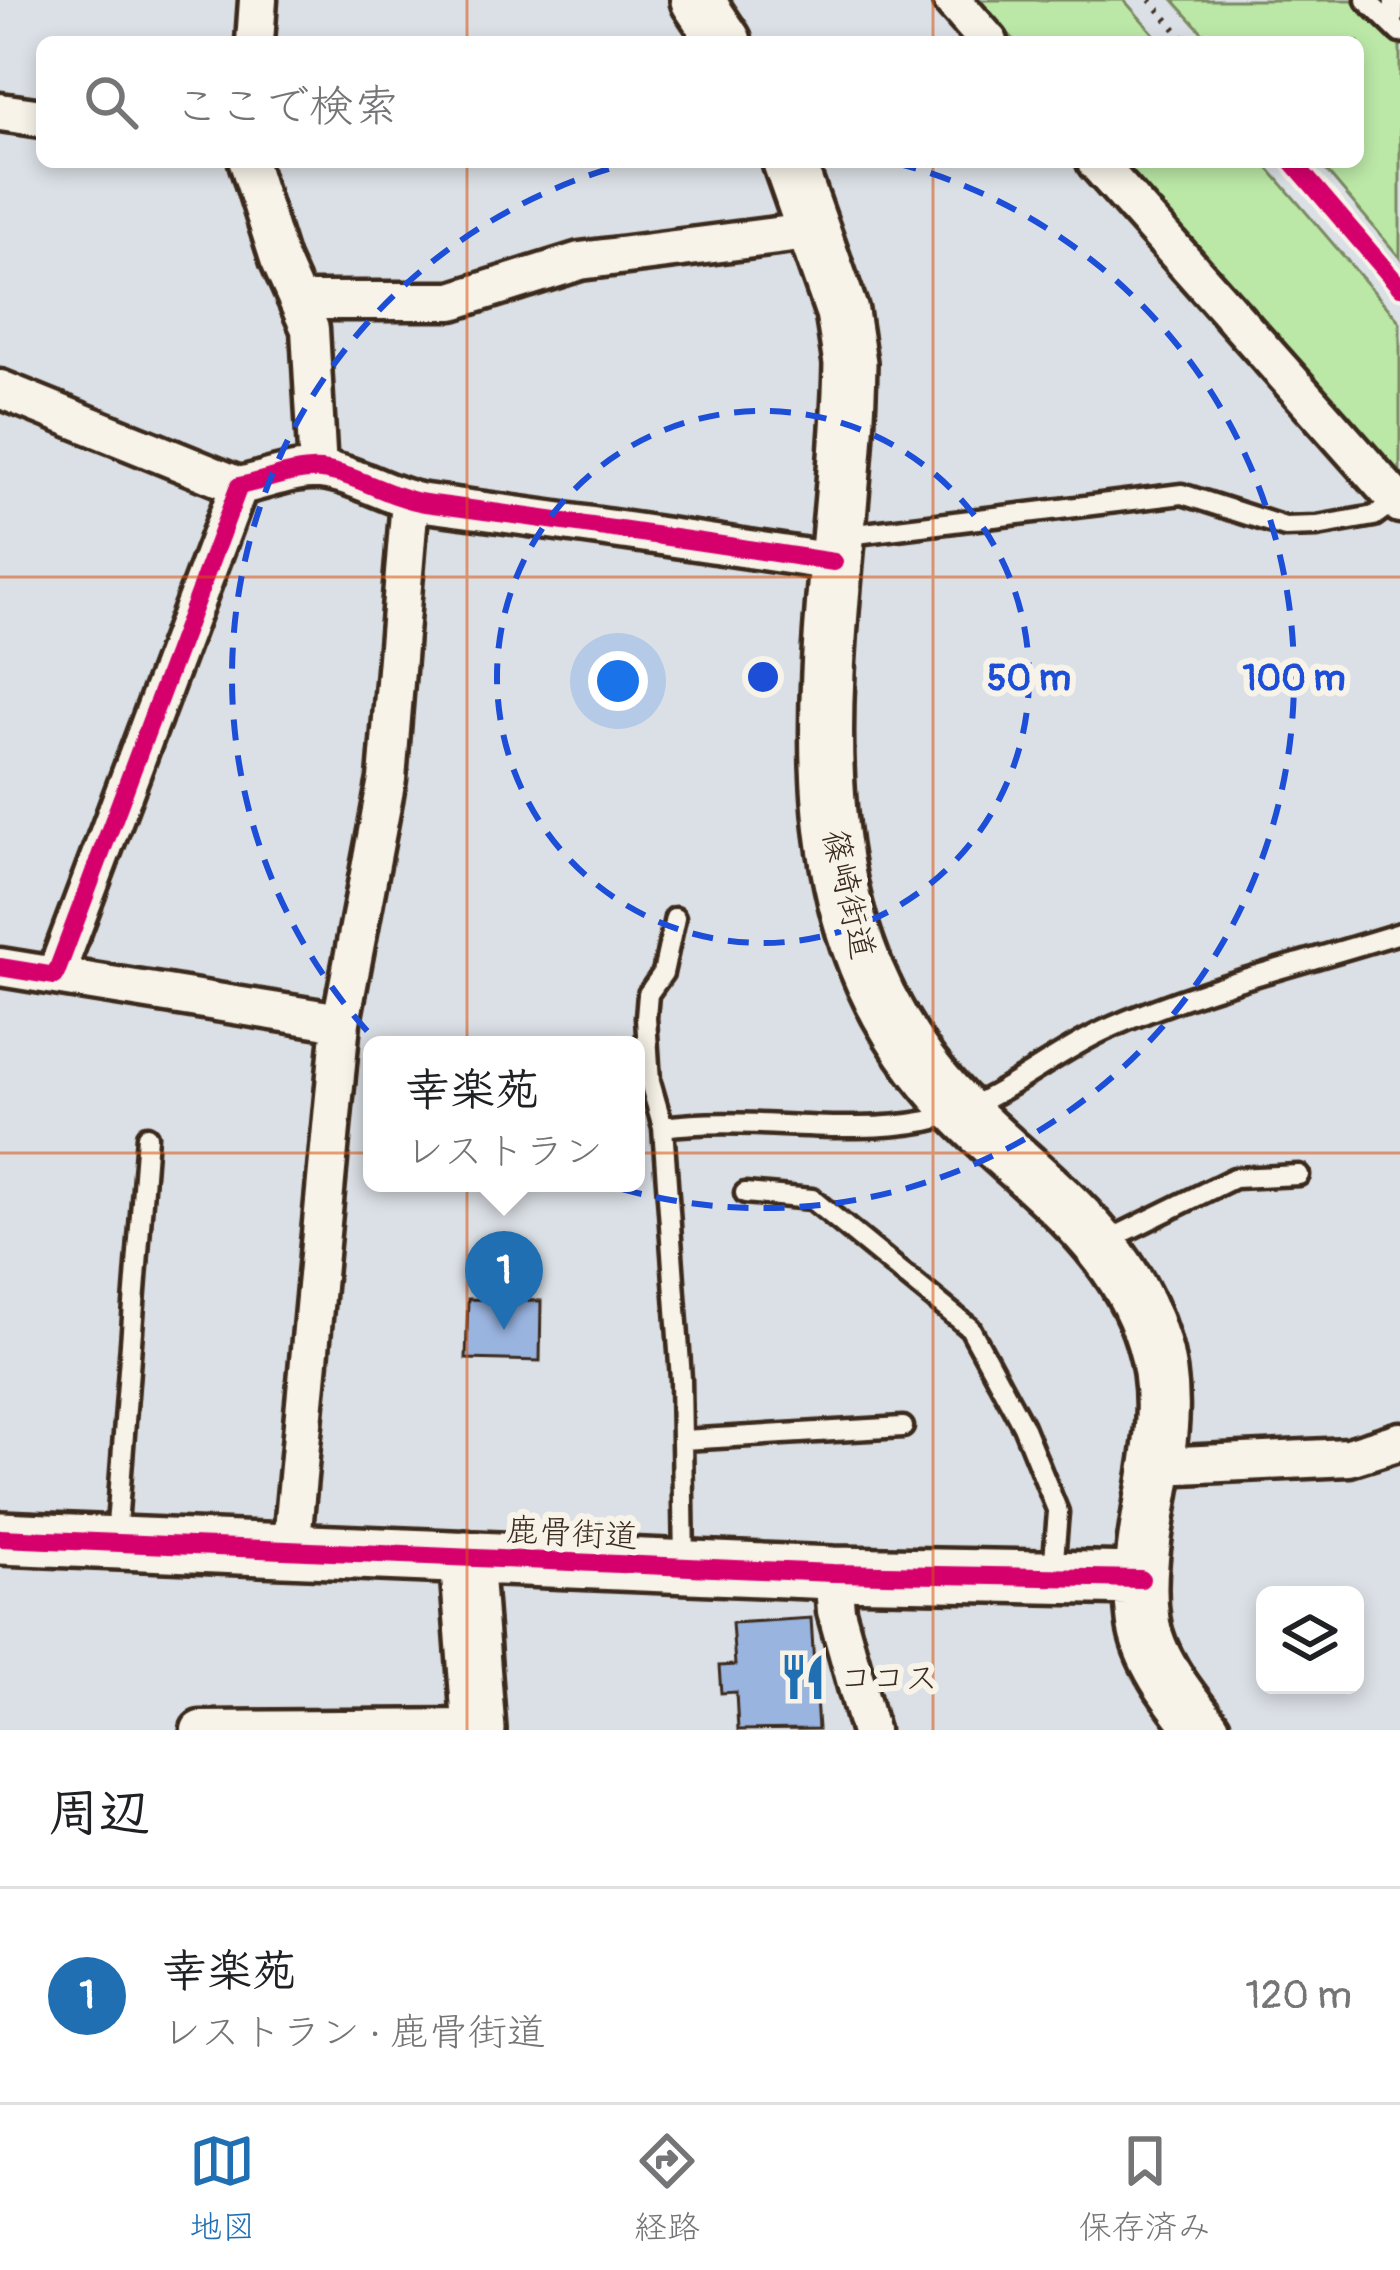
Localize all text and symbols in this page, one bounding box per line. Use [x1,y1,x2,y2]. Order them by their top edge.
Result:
search box [36,36,1364,168]
icon: search [78,69,144,135]
text: ここで検索 [174,79,399,135]
your location [588,651,648,711]
centre of rings [742,656,784,698]
text: 50 m [987,656,1071,701]
text: 100 m [1242,656,1346,701]
street label: 篠崎街道 [814,825,883,963]
popup [363,1036,645,1192]
text: 幸楽苑 [405,1063,540,1119]
text: レストラン [405,1127,603,1176]
pin: 1 [465,1231,543,1330]
street label: 鹿骨街道 [505,1510,639,1557]
map controls [1256,1586,1364,1694]
button: layers [1256,1586,1364,1694]
restaurant icon: ココス [778,1652,828,1702]
place label: ココス [839,1658,938,1699]
text: 周辺 [48,1782,150,1846]
text: 幸楽苑 [162,1944,297,2000]
text: 1 [79,1971,95,2020]
text: 120 m [1245,1971,1352,2020]
text: レストラン · 鹿骨街道 [162,2008,546,2057]
tab: 地図 [189,2128,255,2248]
tab: 経路 [634,2128,700,2248]
tab: 保存済み [1079,2128,1211,2248]

